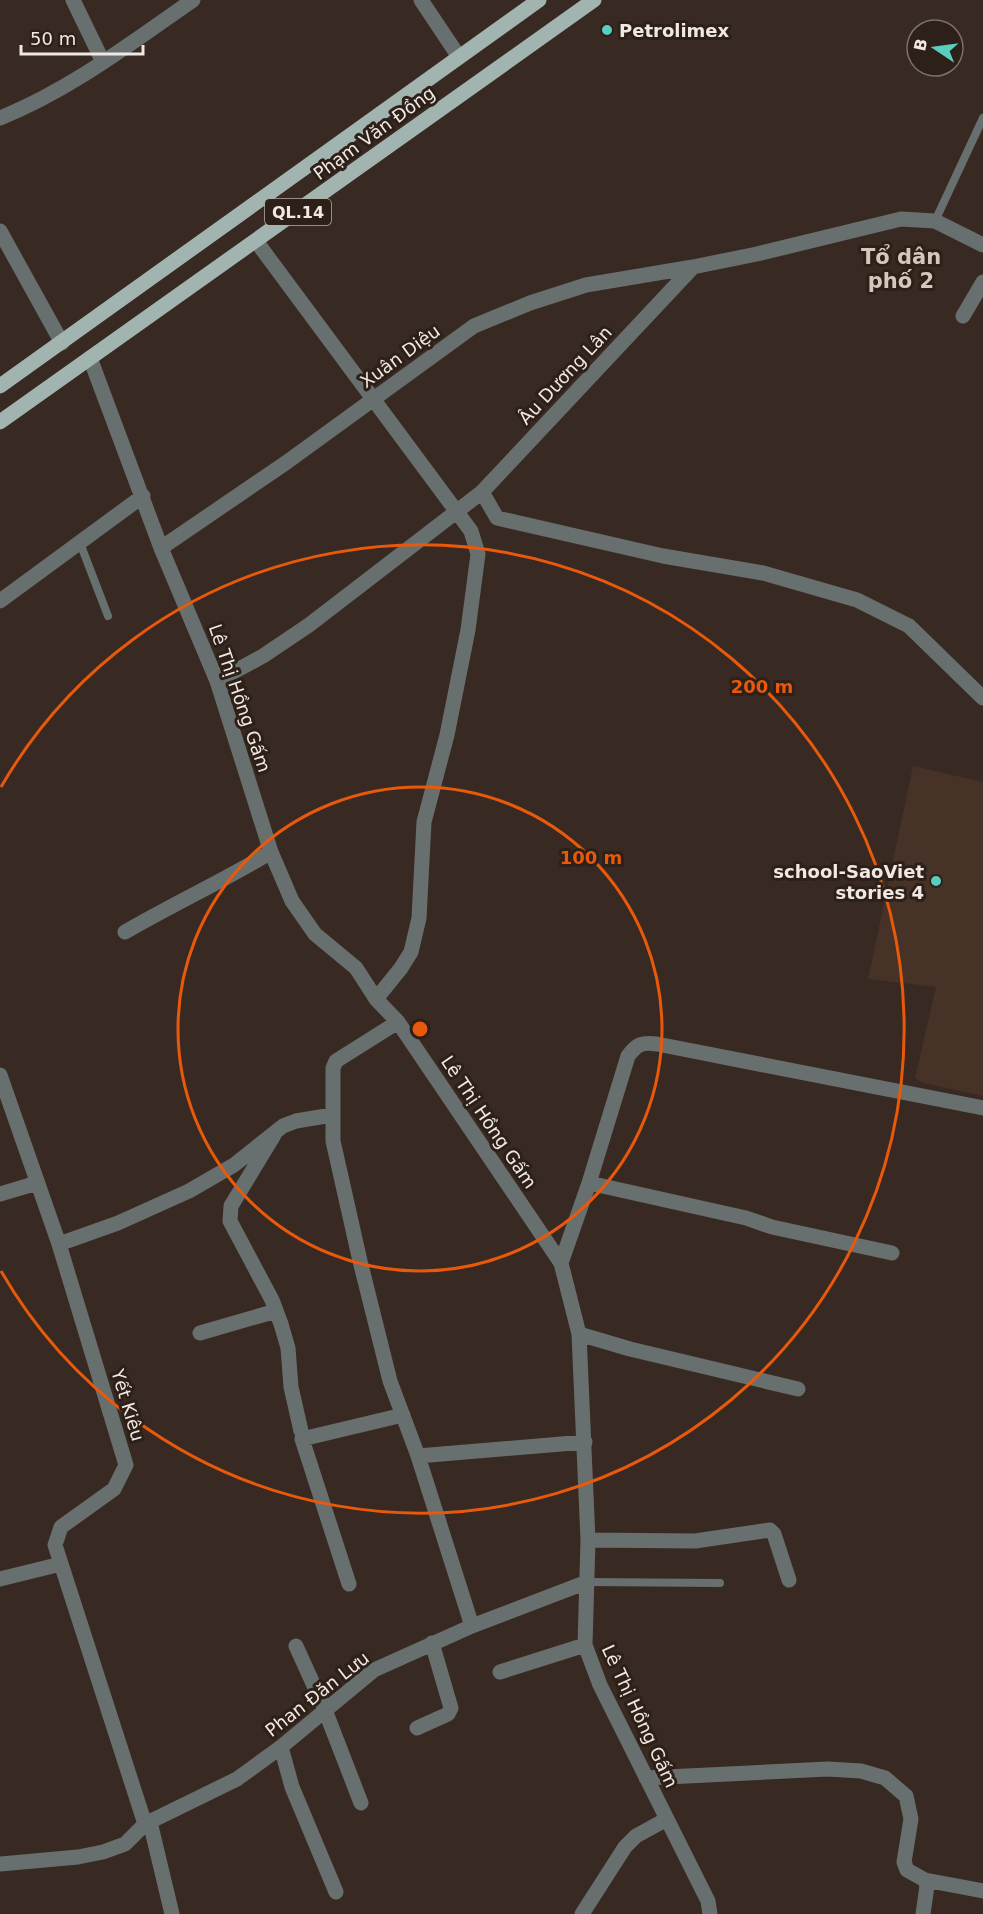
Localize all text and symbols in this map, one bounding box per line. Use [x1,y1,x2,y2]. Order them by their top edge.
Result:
scale bar [21,18,142,56]
north arrow [905,18,965,78]
place label: Petrolimex [619,20,730,41]
marker: Petrolimex [600,23,614,37]
text: 50 m [30,28,76,49]
text: B [910,37,932,53]
street label: Phạm Văn Đồng [309,82,439,184]
road number: QL.14 [265,199,331,225]
district label: Tổ dân phố 2 [861,244,941,293]
street label: Xuân Diệu [356,320,444,392]
street label: Âu Dương Lân [514,321,616,429]
street label: Lê Thị Hồng Gấm [205,621,275,775]
text: 200 m [731,676,793,697]
text: 100 m [560,847,622,868]
place label: school-SaoViet stories 4 [773,861,924,903]
marker: school-SaoViet stories 4 [929,874,943,888]
centre of rings [410,1019,430,1039]
street label: Lê Thị Hồng Gấm [437,1052,541,1192]
street label: Yết Kiêu [107,1366,149,1444]
street label: Lê Thị Hồng Gấm [598,1641,682,1791]
street label: Phan Đăn Lưu [261,1647,373,1741]

